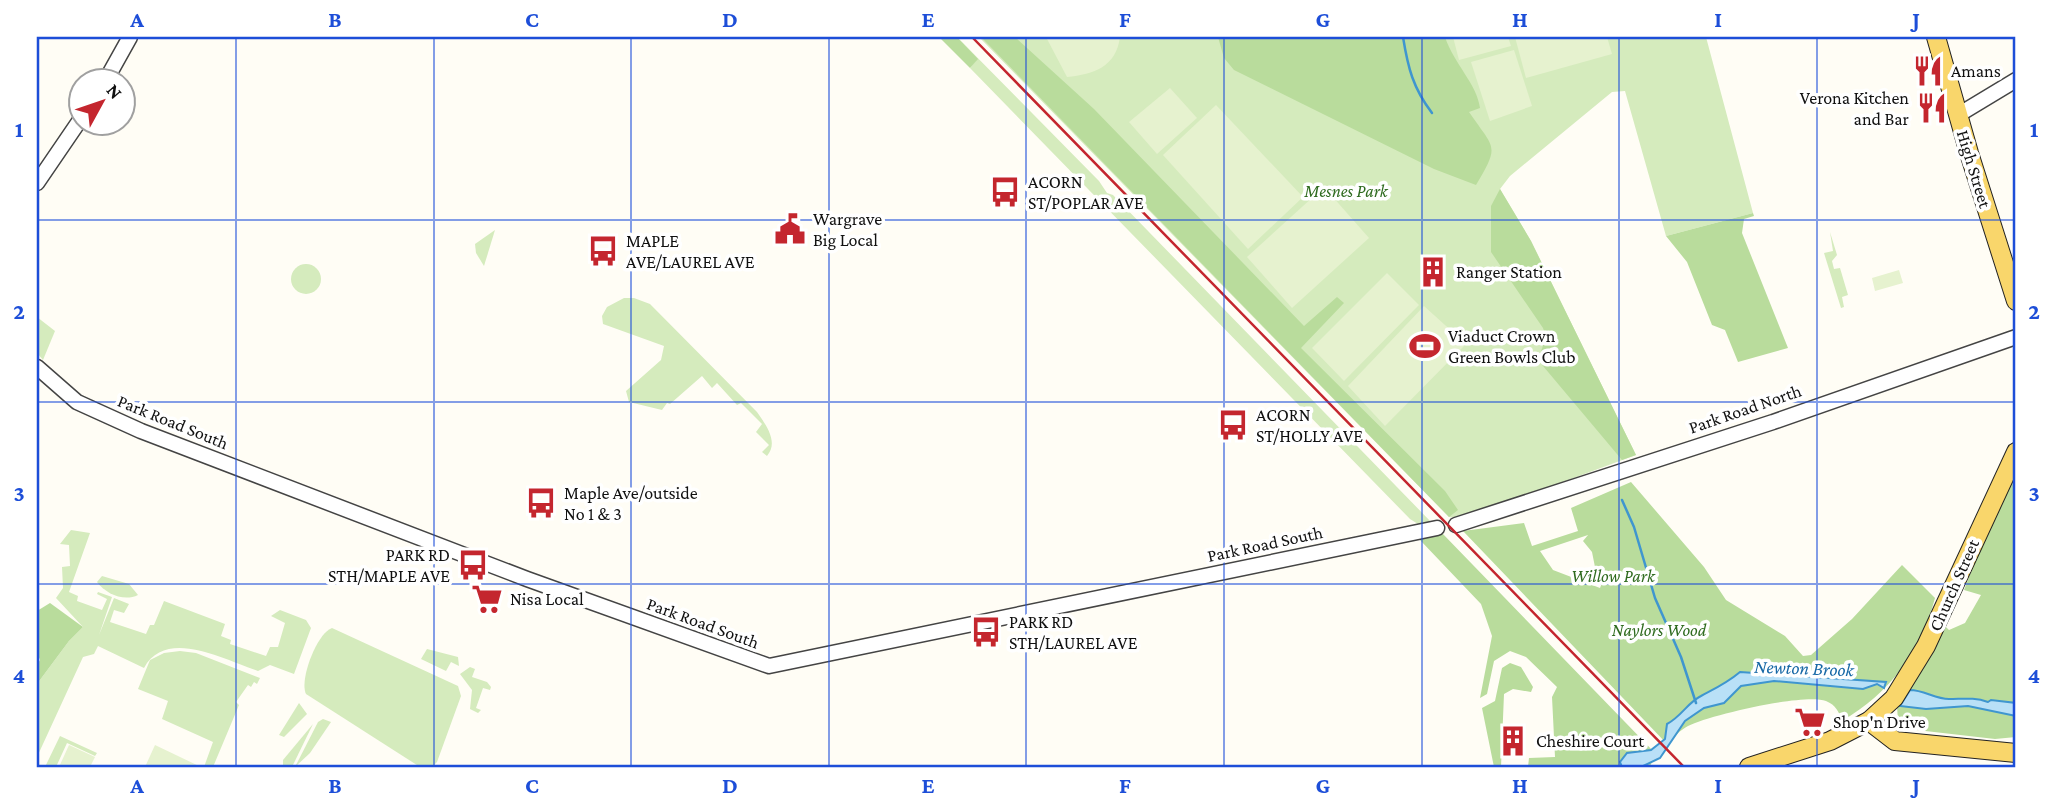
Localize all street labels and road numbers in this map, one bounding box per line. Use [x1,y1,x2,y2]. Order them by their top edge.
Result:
street label: High Street [1953,128,1996,211]
street label: Park Road North [1686,380,1804,438]
street label: Park Road South [115,391,232,453]
street label: Park Road South [1205,522,1325,566]
street label: Church Street [1925,535,1984,634]
street label: Park Road South [644,593,762,653]

